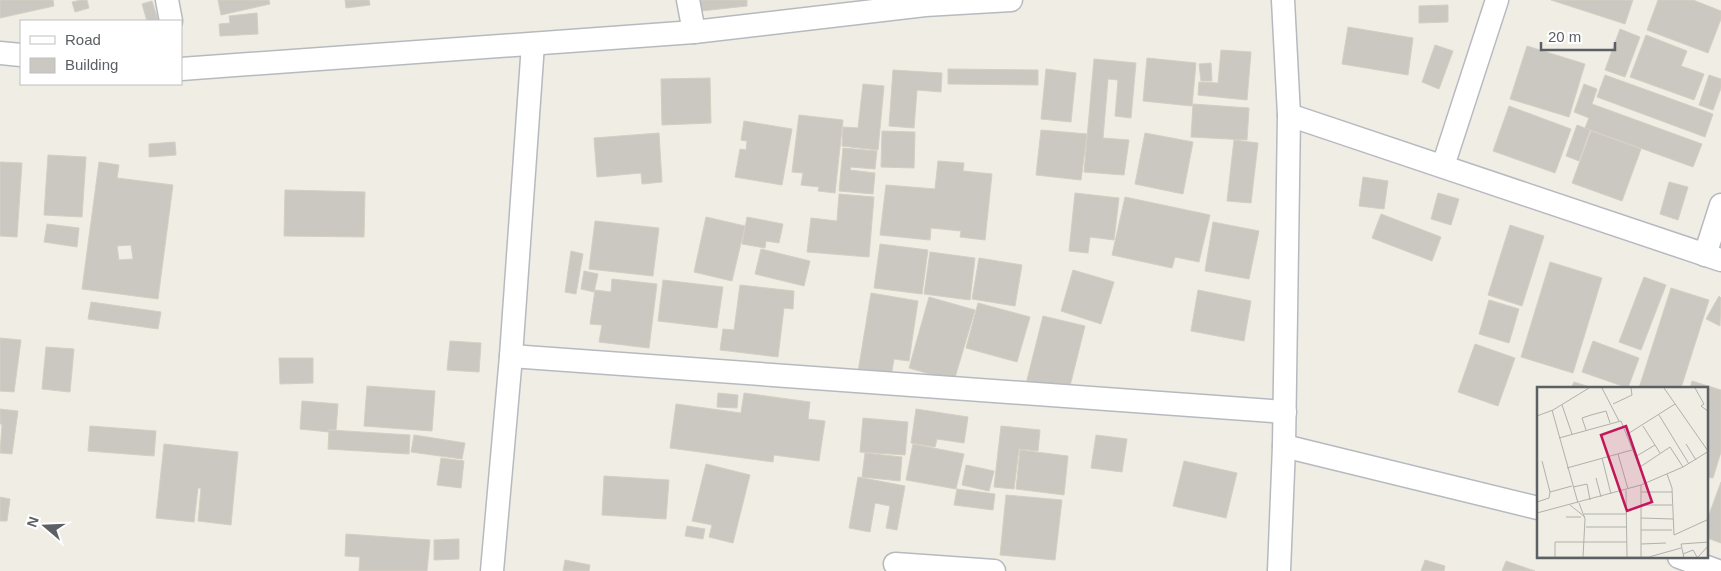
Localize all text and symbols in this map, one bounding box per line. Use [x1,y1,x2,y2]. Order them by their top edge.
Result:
legend [20,20,182,85]
scale bar [1541,20,1615,52]
text: 20 m [1548,28,1581,45]
text: Road [65,31,101,48]
text: Building [65,56,118,73]
inset map [1537,387,1708,558]
north arrow [20,501,70,551]
text: N [23,514,42,529]

